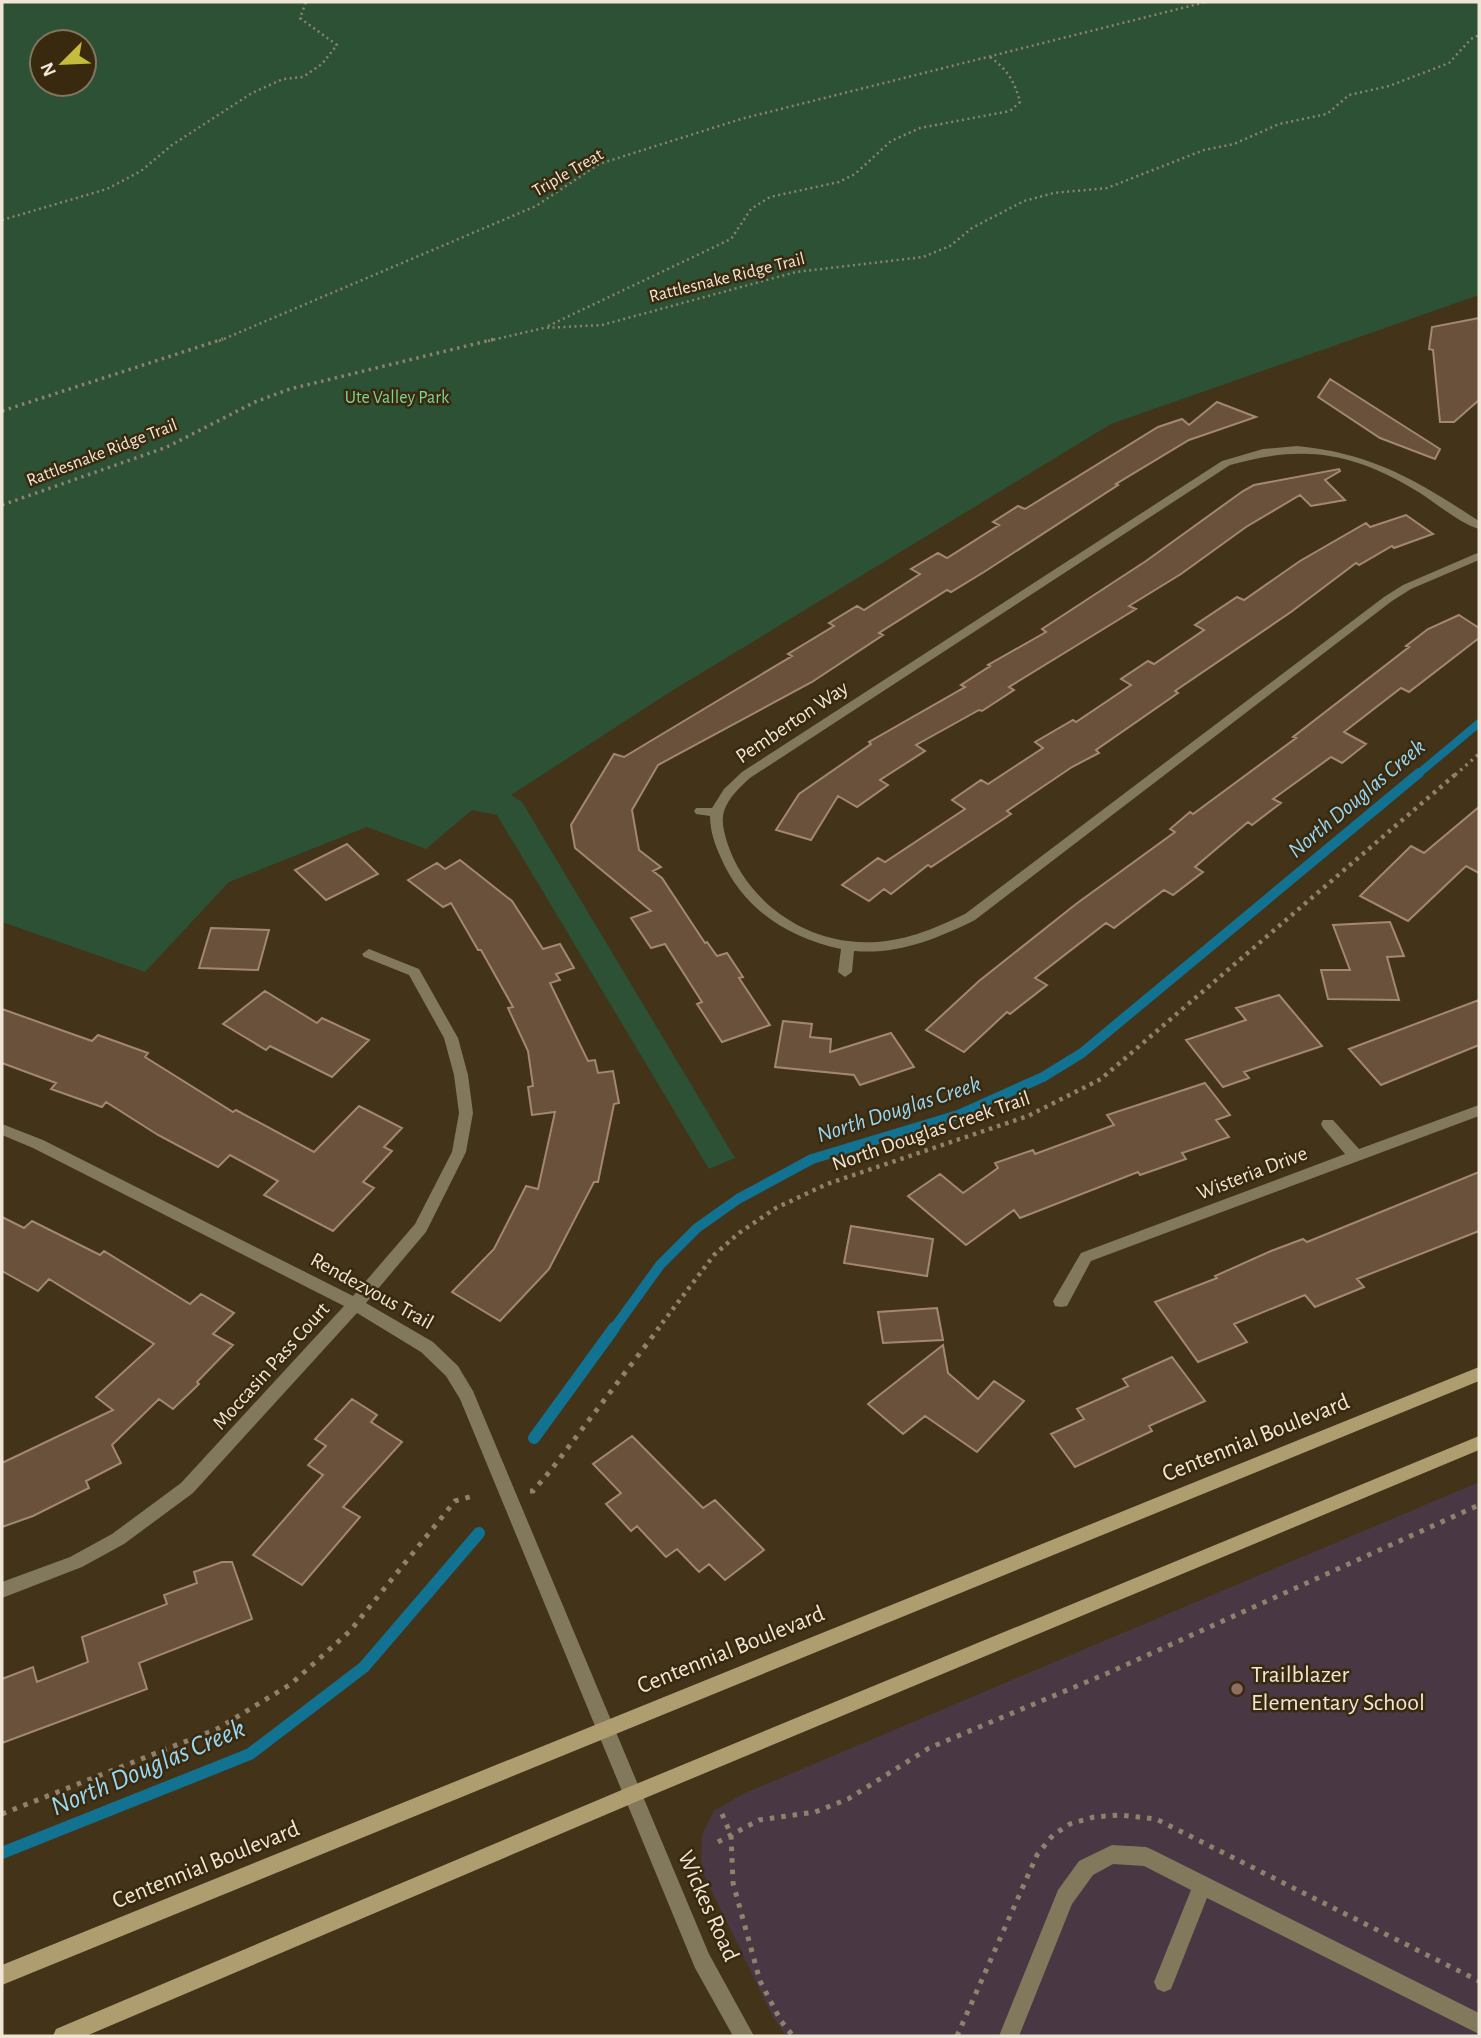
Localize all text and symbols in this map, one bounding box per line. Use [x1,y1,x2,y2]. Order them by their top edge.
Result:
north arrow [28,28,98,98]
text: N [37,59,60,79]
street label: Triple Treat [529,145,607,200]
street label: Rattlesnake Ridge Trail [647,250,807,306]
park label: Ute Valley Park [345,389,450,407]
street label: Rattlesnake Ridge Trail [24,416,180,490]
street label: Pemberton Way [732,677,852,767]
water label: North Douglas Creek [1284,735,1430,863]
water label: North Douglas Creek [814,1073,984,1147]
street label: North Douglas Creek Trail [829,1087,1033,1175]
street label: Wisteria Drive [1194,1142,1310,1204]
street label: Rendezvous Trail [307,1249,437,1333]
street label: Moccasin Pass Court [209,1298,334,1434]
street label: Centennial Boulevard [1159,1389,1353,1487]
street label: Centennial Boulevard [634,1601,828,1699]
place label: Trailblazer Elementary School [1251,1663,1425,1715]
marker: Trailblazer Elementary School [1229,1681,1245,1697]
water label: North Douglas Creek [47,1714,249,1822]
street label: Centennial Boulevard [109,1816,303,1914]
street label: Wickes Road [673,1847,743,1965]

